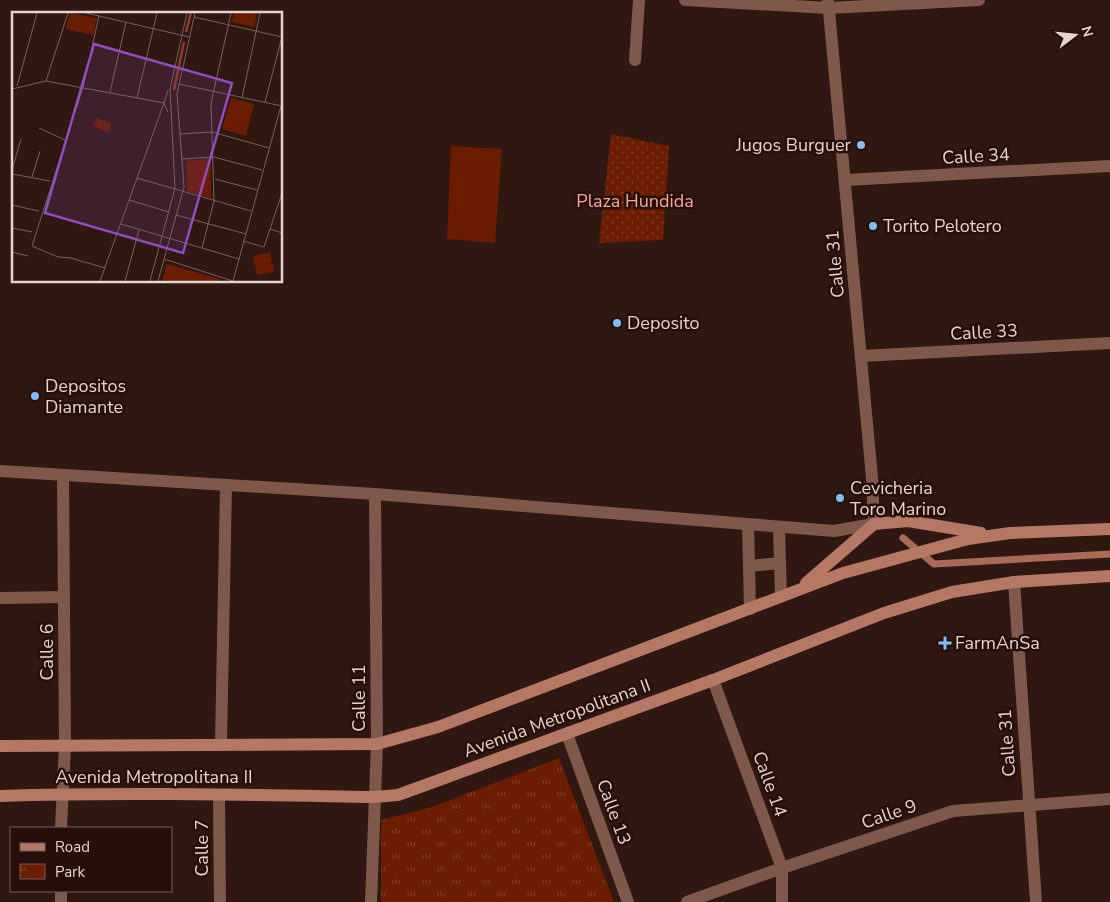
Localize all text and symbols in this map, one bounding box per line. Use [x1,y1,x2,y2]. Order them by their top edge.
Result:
north arrow [1050,10,1100,60]
inset map [12,12,282,282]
text: N [1076,24,1098,39]
place label: Jugos Burguer [735,133,852,157]
marker: Jugos Burguer [855,139,867,151]
street label: Calle 34 [942,142,1011,170]
park label: Plaza Hundida [576,189,694,213]
place label: Torito Pelotero [883,214,1002,238]
marker: Torito Pelotero [867,220,879,232]
street label: Calle 31 [820,229,850,299]
place label: Deposito [627,311,700,335]
marker: Deposito [611,317,623,329]
street label: Calle 33 [950,318,1018,346]
place label: Depositos Diamante [45,374,126,419]
marker: Depositos Diamante [29,390,41,402]
place label: Cevicheria Toro Marino [850,476,946,521]
marker: Cevicheria Toro Marino [834,492,846,504]
street label: Calle 6 [35,624,59,680]
place label: FarmAnSa [955,631,1040,655]
marker: FarmAnSa [939,637,951,649]
street label: Calle 11 [347,664,371,732]
street label: Avenida Metropolitana II [460,673,654,763]
street label: Calle 31 [993,708,1021,778]
street label: Calle 14 [747,748,793,820]
street label: Avenida Metropolitana II [55,765,253,789]
street label: Calle 13 [591,776,637,848]
street label: Calle 9 [858,793,920,835]
street label: Calle 7 [190,820,214,876]
legend [10,827,172,892]
text: Road [55,837,90,857]
text: Park [55,862,85,882]

